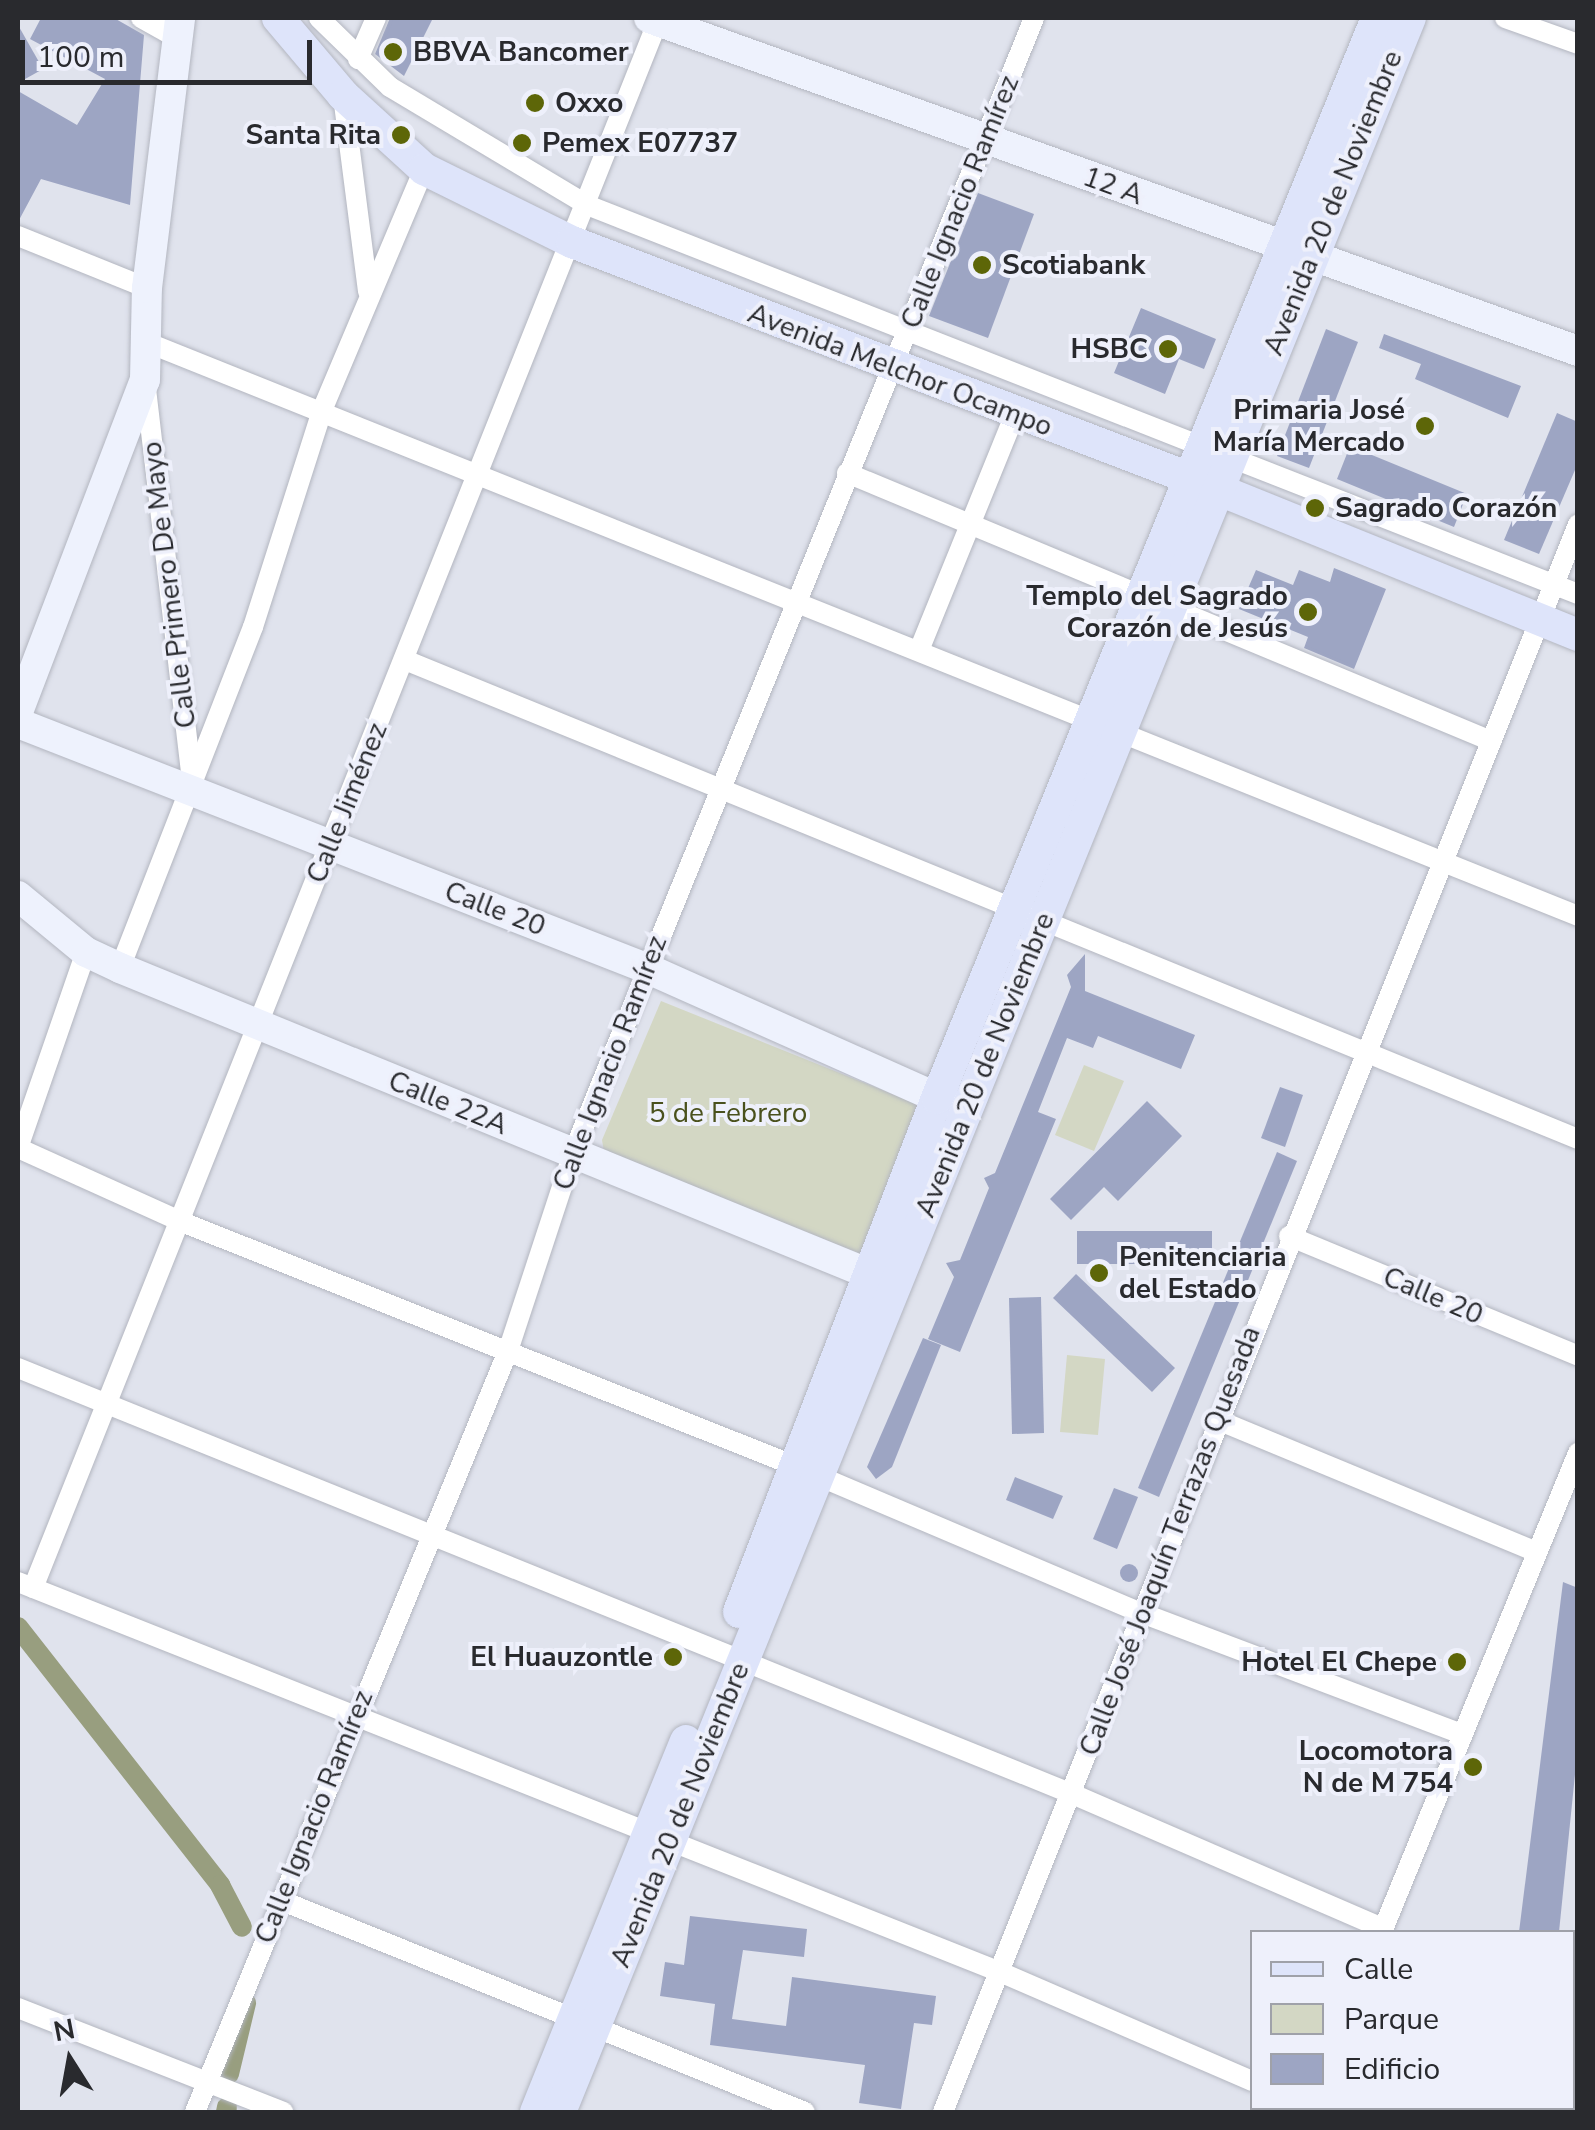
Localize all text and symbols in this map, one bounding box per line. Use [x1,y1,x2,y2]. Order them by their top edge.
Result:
scale bar [25,20,318,82]
place label: BBVA Bancomer [413,35,629,69]
text: 100 m [37,37,124,78]
marker: BBVA Bancomer [382,41,404,63]
street label: Avenida 20 de Noviembre [1256,46,1410,360]
street label: Calle Ignacio Ramírez [894,71,1026,333]
place label: Oxxo [555,86,623,120]
marker: Oxxo [524,92,546,114]
place label: Santa Rita [246,118,381,152]
marker: Santa Rita [390,124,412,146]
place label: Pemex E07737 [542,126,738,160]
marker: Pemex E07737 [511,132,533,154]
street label: 12 A [1078,160,1148,212]
place label: Scotiabank [1002,248,1145,282]
marker: Scotiabank [971,254,993,276]
street label: Avenida Melchor Ocampo [743,296,1057,444]
place label: HSBC [1070,332,1148,366]
marker: HSBC [1157,338,1179,360]
place label: Primaria José María Mercado [1213,393,1405,459]
marker: Primaria José María Mercado [1414,415,1436,437]
street label: Calle Primero De Mayo [135,440,203,730]
place label: Sagrado Corazón [1335,491,1557,525]
marker: Sagrado Corazón [1304,497,1326,519]
place label: Templo del Sagrado Corazón de Jesús [1026,579,1288,645]
marker: Templo del Sagrado Corazón de Jesús [1297,601,1319,623]
street label: Calle Jiménez [300,718,394,888]
street label: Calle 20 [440,874,550,944]
street label: Avenida 20 de Noviembre [908,908,1062,1222]
street label: Calle Ignacio Ramírez [546,931,674,1195]
street label: Calle 22A [383,1064,513,1142]
park label: 5 de Febrero [649,1096,807,1130]
place label: Penitenciaria del Estado [1119,1240,1287,1306]
street label: Calle 20 [1378,1260,1488,1332]
marker: Penitenciaria del Estado [1088,1262,1110,1284]
street label: Calle José Joaquín Terrazas Quesada [1072,1322,1268,1760]
place label: El Huauzontle [470,1640,653,1674]
place label: Hotel El Chepe [1241,1645,1437,1679]
marker: El Huauzontle [662,1646,684,1668]
marker: Hotel El Chepe [1446,1651,1468,1673]
street label: Avenida 20 de Noviembre [603,1658,757,1972]
street label: Calle Ignacio Ramírez [248,1686,380,1948]
place label: Locomotora N de M 754 [1299,1734,1453,1800]
marker: Locomotora N de M 754 [1462,1756,1484,1778]
legend [1250,1930,1575,2110]
text: Calle [1344,1949,1413,1990]
text: Parque [1344,1999,1439,2040]
north arrow [20,2010,120,2110]
text: N [50,2010,78,2051]
text: Edificio [1344,2049,1440,2090]

